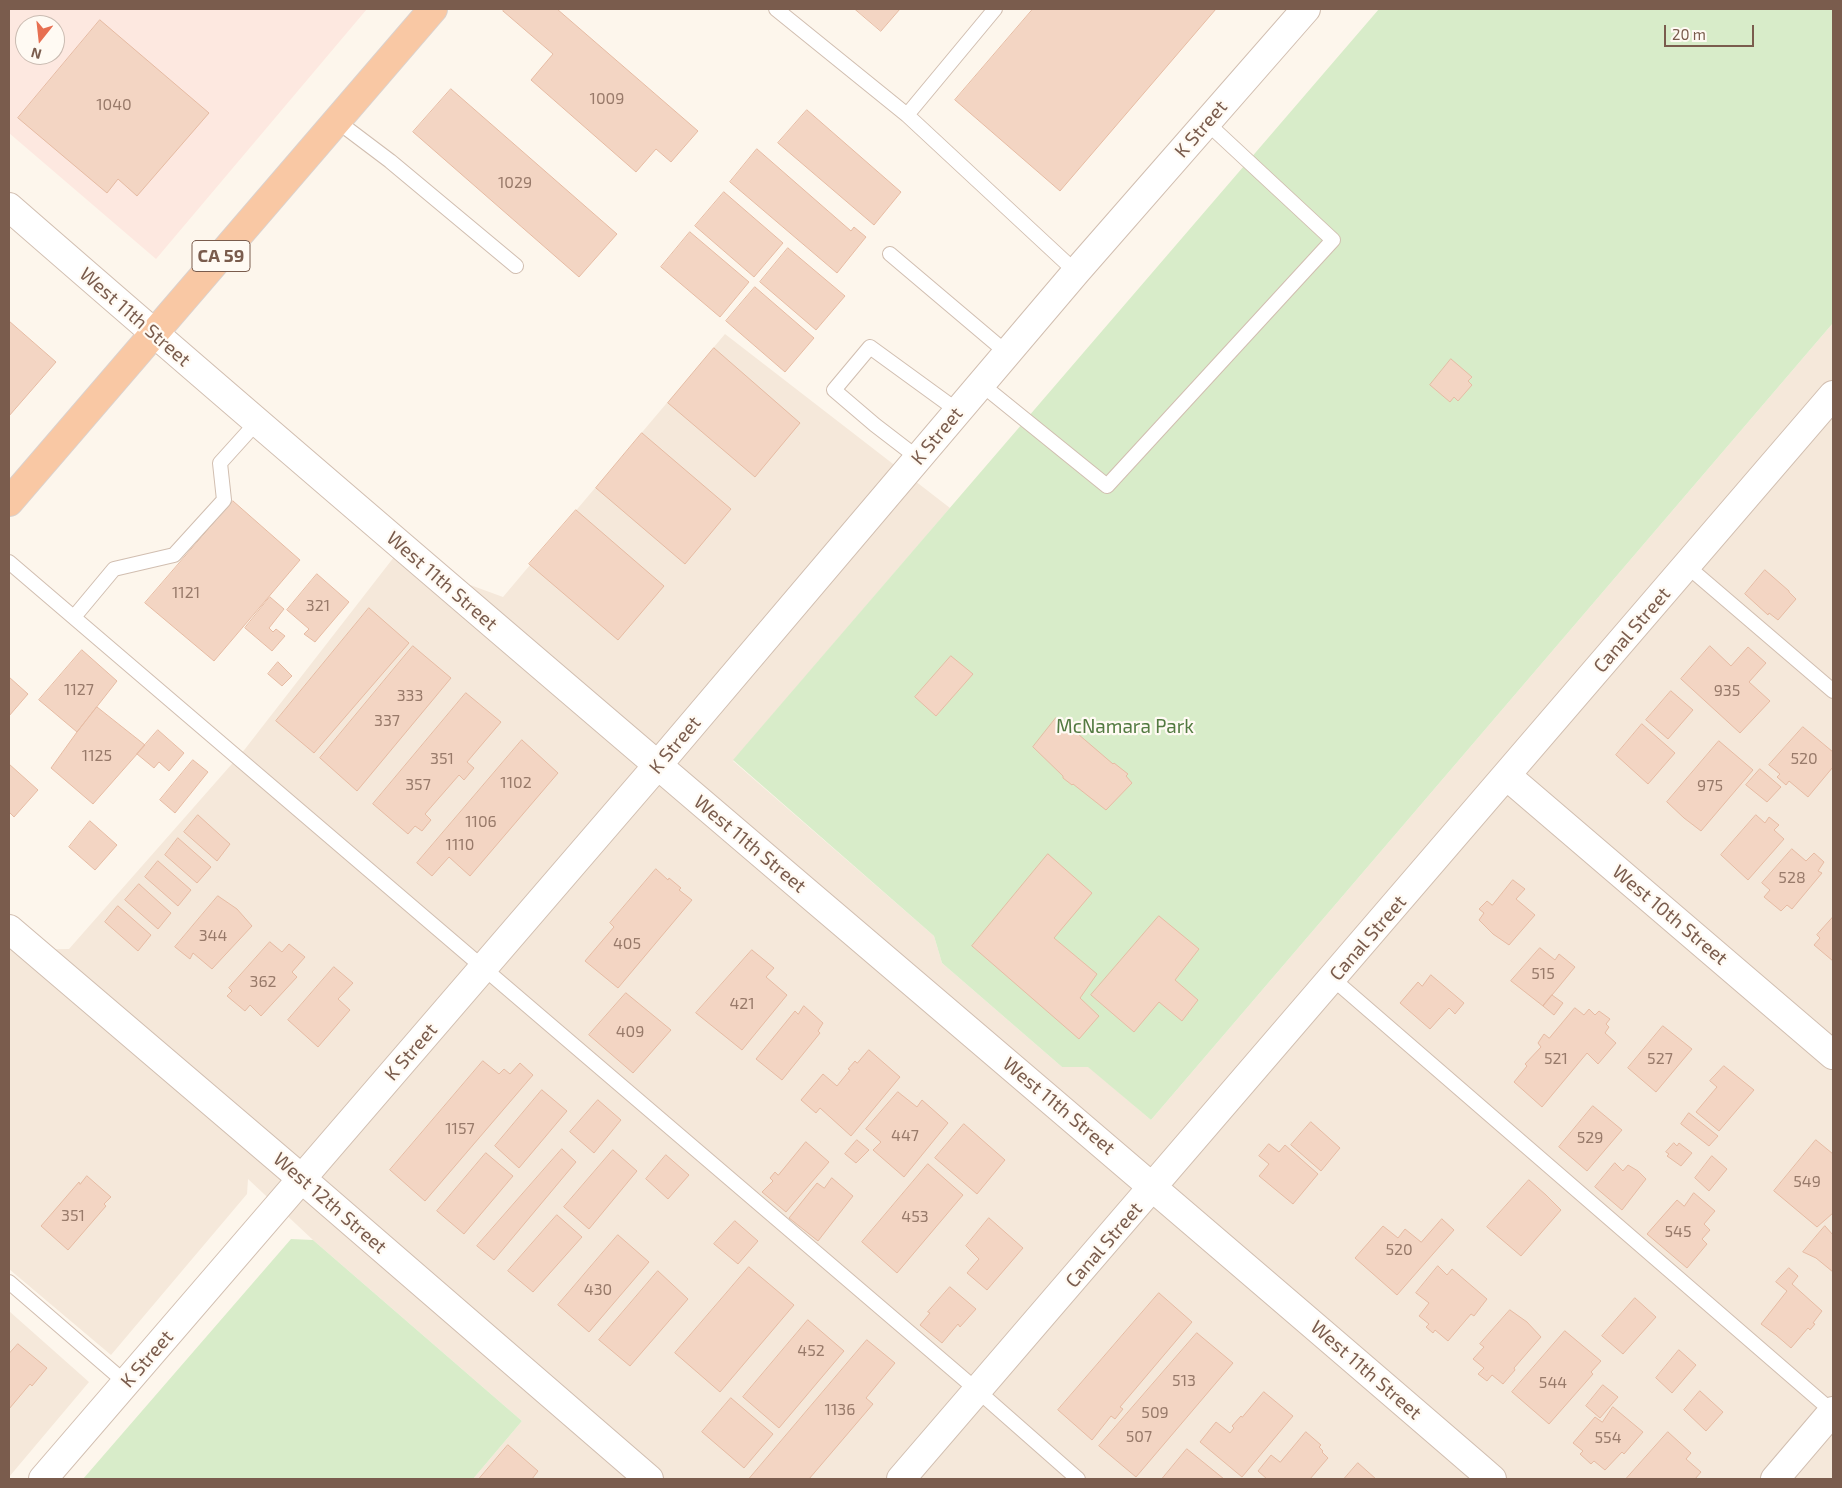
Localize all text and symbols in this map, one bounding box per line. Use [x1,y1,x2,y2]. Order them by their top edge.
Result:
north arrow [15,15,65,65]
scale bar [1667,15,1757,47]
text: 20 m [1672,25,1706,43]
text: N [29,44,43,64]
house number: 1009 [590,89,624,109]
house number: 1040 [96,95,132,115]
street label: K Street [1170,96,1232,162]
house number: 1029 [498,173,532,193]
road number: CA 59 [192,240,250,272]
street label: West 11th Street [75,263,195,371]
street label: K Street [906,403,968,469]
street label: West 11th Street [382,527,502,635]
house number: 1121 [172,583,200,603]
street label: Canal Street [1589,583,1675,677]
house number: 321 [306,596,330,616]
house number: 1127 [64,680,94,700]
house number: 935 [1714,681,1740,701]
house number: 333 [397,686,423,706]
house number: 337 [374,711,400,731]
street label: K Street [644,712,706,778]
park label: McNamara Park [1056,716,1194,738]
house number: 1125 [82,746,112,766]
house number: 351 [430,749,454,769]
house number: 520 [1790,749,1818,769]
house number: 1102 [500,773,532,793]
house number: 357 [405,775,431,795]
house number: 975 [1697,776,1723,796]
street label: West 11th Street [689,790,811,898]
house number: 1106 [465,812,497,832]
house number: 1110 [446,835,474,855]
street label: West 10th Street [1608,860,1732,970]
house number: 528 [1778,868,1806,888]
street label: Canal Street [1325,891,1411,985]
house number: 344 [199,926,227,946]
house number: 405 [613,934,641,954]
house number: 515 [1531,964,1555,984]
house number: 362 [249,972,277,992]
house number: 421 [729,994,755,1014]
street label: K Street [380,1019,442,1085]
house number: 409 [616,1022,644,1042]
house number: 521 [1544,1049,1568,1069]
house number: 527 [1647,1049,1673,1069]
street label: West 11th Street [998,1052,1120,1160]
house number: 1157 [445,1119,475,1139]
house number: 447 [891,1126,919,1146]
house number: 529 [1577,1128,1603,1148]
street label: West 12th Street [269,1148,391,1258]
house number: 549 [1793,1172,1821,1192]
street label: Canal Street [1061,1198,1147,1292]
house number: 351 [61,1206,85,1226]
house number: 453 [901,1207,929,1227]
house number: 545 [1665,1222,1691,1242]
house number: 520 [1385,1240,1413,1260]
house number: 430 [584,1280,612,1300]
street label: West 11th Street [1306,1316,1426,1424]
street label: K Street [116,1326,178,1392]
house number: 452 [797,1341,825,1361]
house number: 513 [1172,1371,1196,1391]
house number: 544 [1539,1373,1567,1393]
house number: 1136 [825,1400,855,1420]
house number: 509 [1141,1403,1169,1423]
house number: 507 [1126,1427,1152,1447]
house number: 554 [1595,1428,1621,1448]

